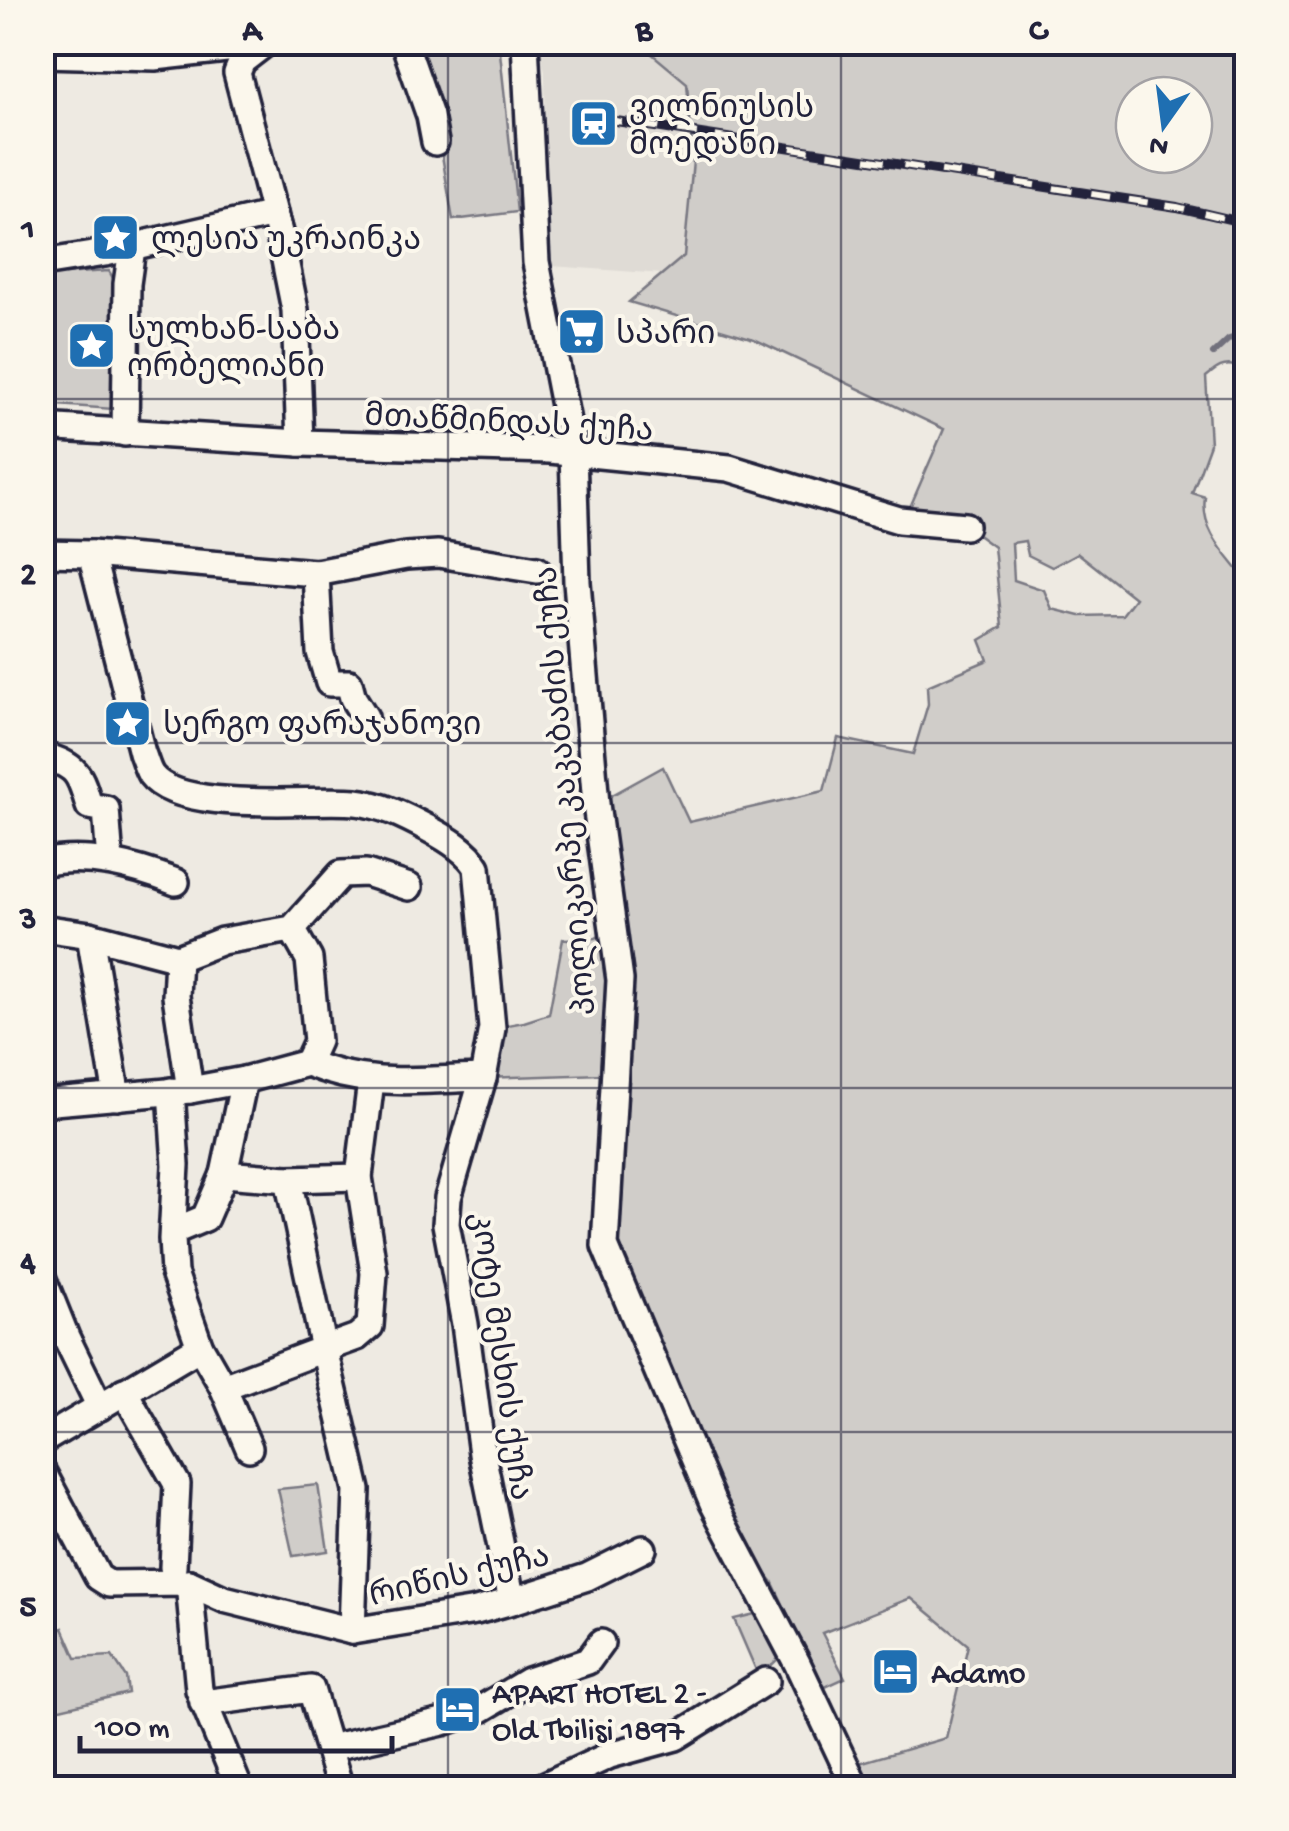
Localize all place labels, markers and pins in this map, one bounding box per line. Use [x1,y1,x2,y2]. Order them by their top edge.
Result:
place label: ვილნიუსის მოედანი [629,92,814,167]
station icon: ვილნიუსის მოედანი [568,98,620,150]
place icon: ლესია უკრაინკა [90,212,142,264]
place label: ლესია უკრაინკა [151,223,421,262]
supermarket icon: სპარი [555,306,607,358]
place label: სულხან-საბა ორბელიანი [127,314,340,389]
place label: სპარი [616,317,715,356]
place icon: სულხან-საბა ორბელიანი [66,320,118,372]
place icon: სერგო ფარაჯანოვი [102,697,154,749]
place label: სერგო ფარაჯანოვი [163,708,481,747]
hotel icon: Adamo [870,1645,922,1697]
place label: Adamo [931,1657,1026,1695]
place label: APART HOTEL 2 - Old Tbilisi 1897 [492,1677,706,1752]
hotel icon: APART HOTEL 2 - Old Tbilisi 1897 [431,1683,483,1735]

